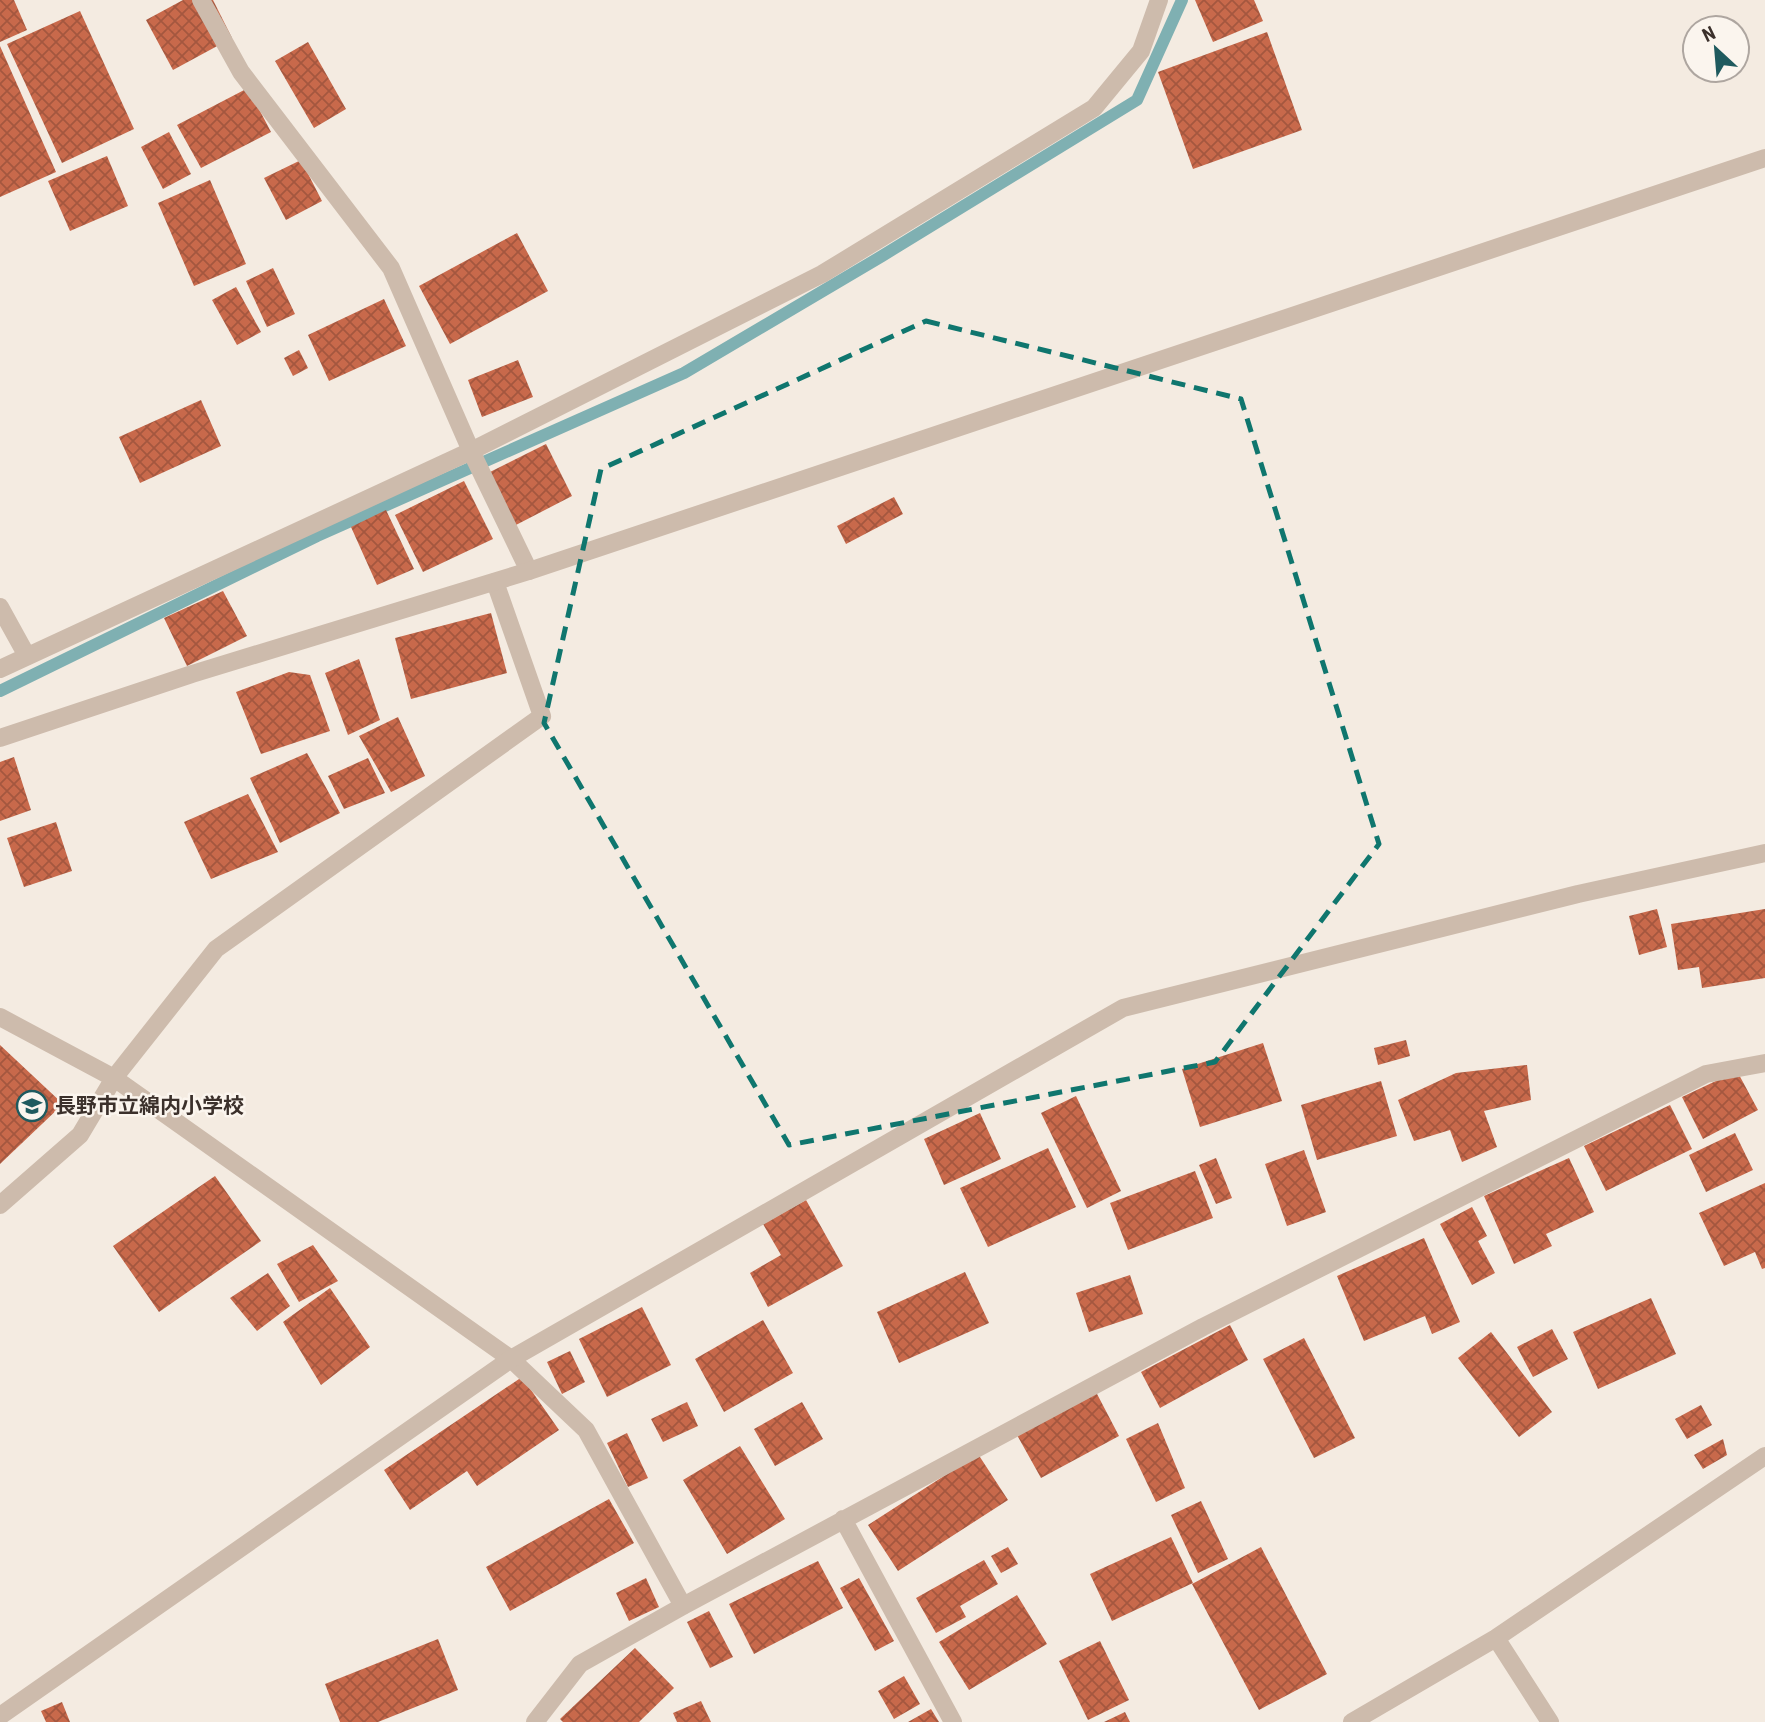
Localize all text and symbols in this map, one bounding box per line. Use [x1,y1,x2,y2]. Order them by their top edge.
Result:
north arrow [1681,14,1751,84]
text: N [1698,21,1719,47]
school or university icon: 長野市立綿内小学校 [15,1089,49,1123]
place label: 長野市立綿内小学校 [55,1094,244,1118]

